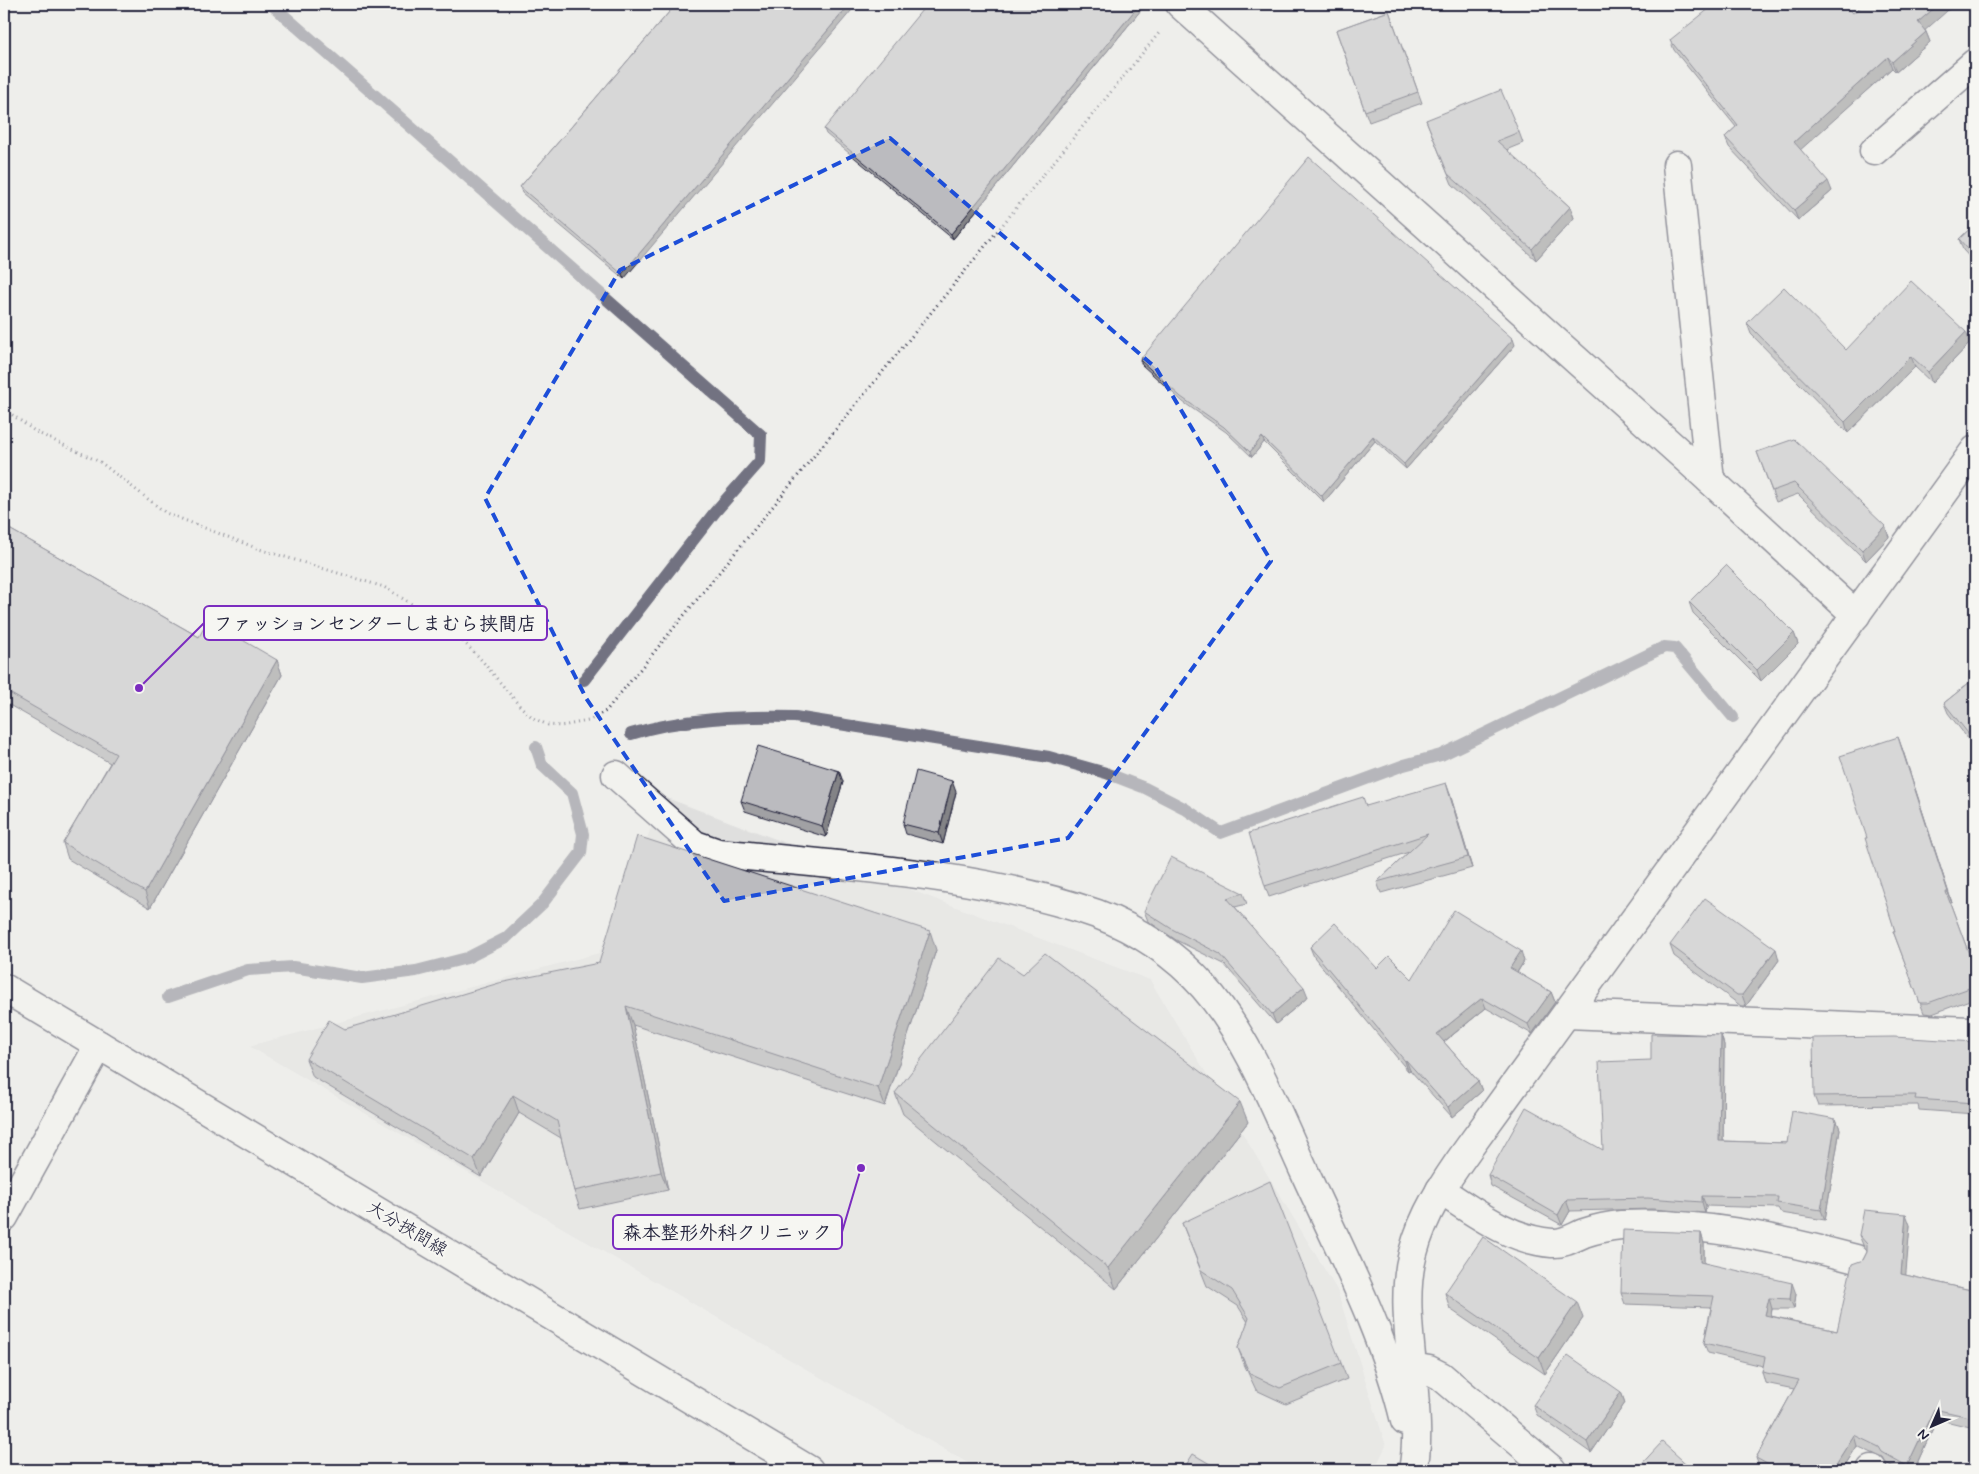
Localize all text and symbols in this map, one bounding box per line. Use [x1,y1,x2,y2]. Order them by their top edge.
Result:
callout: ファッションセンターしまむら挟間店 [204,606,547,640]
text: ファッションセンターしまむら挟間店 [214,612,536,637]
street label: 大分挾間線 [362,1196,452,1262]
callout: 森本整形外科クリニック [613,1215,842,1249]
text: 森本整形外科クリニック [622,1221,832,1246]
north arrow [1906,1402,1956,1452]
text: N [1914,1425,1933,1444]

